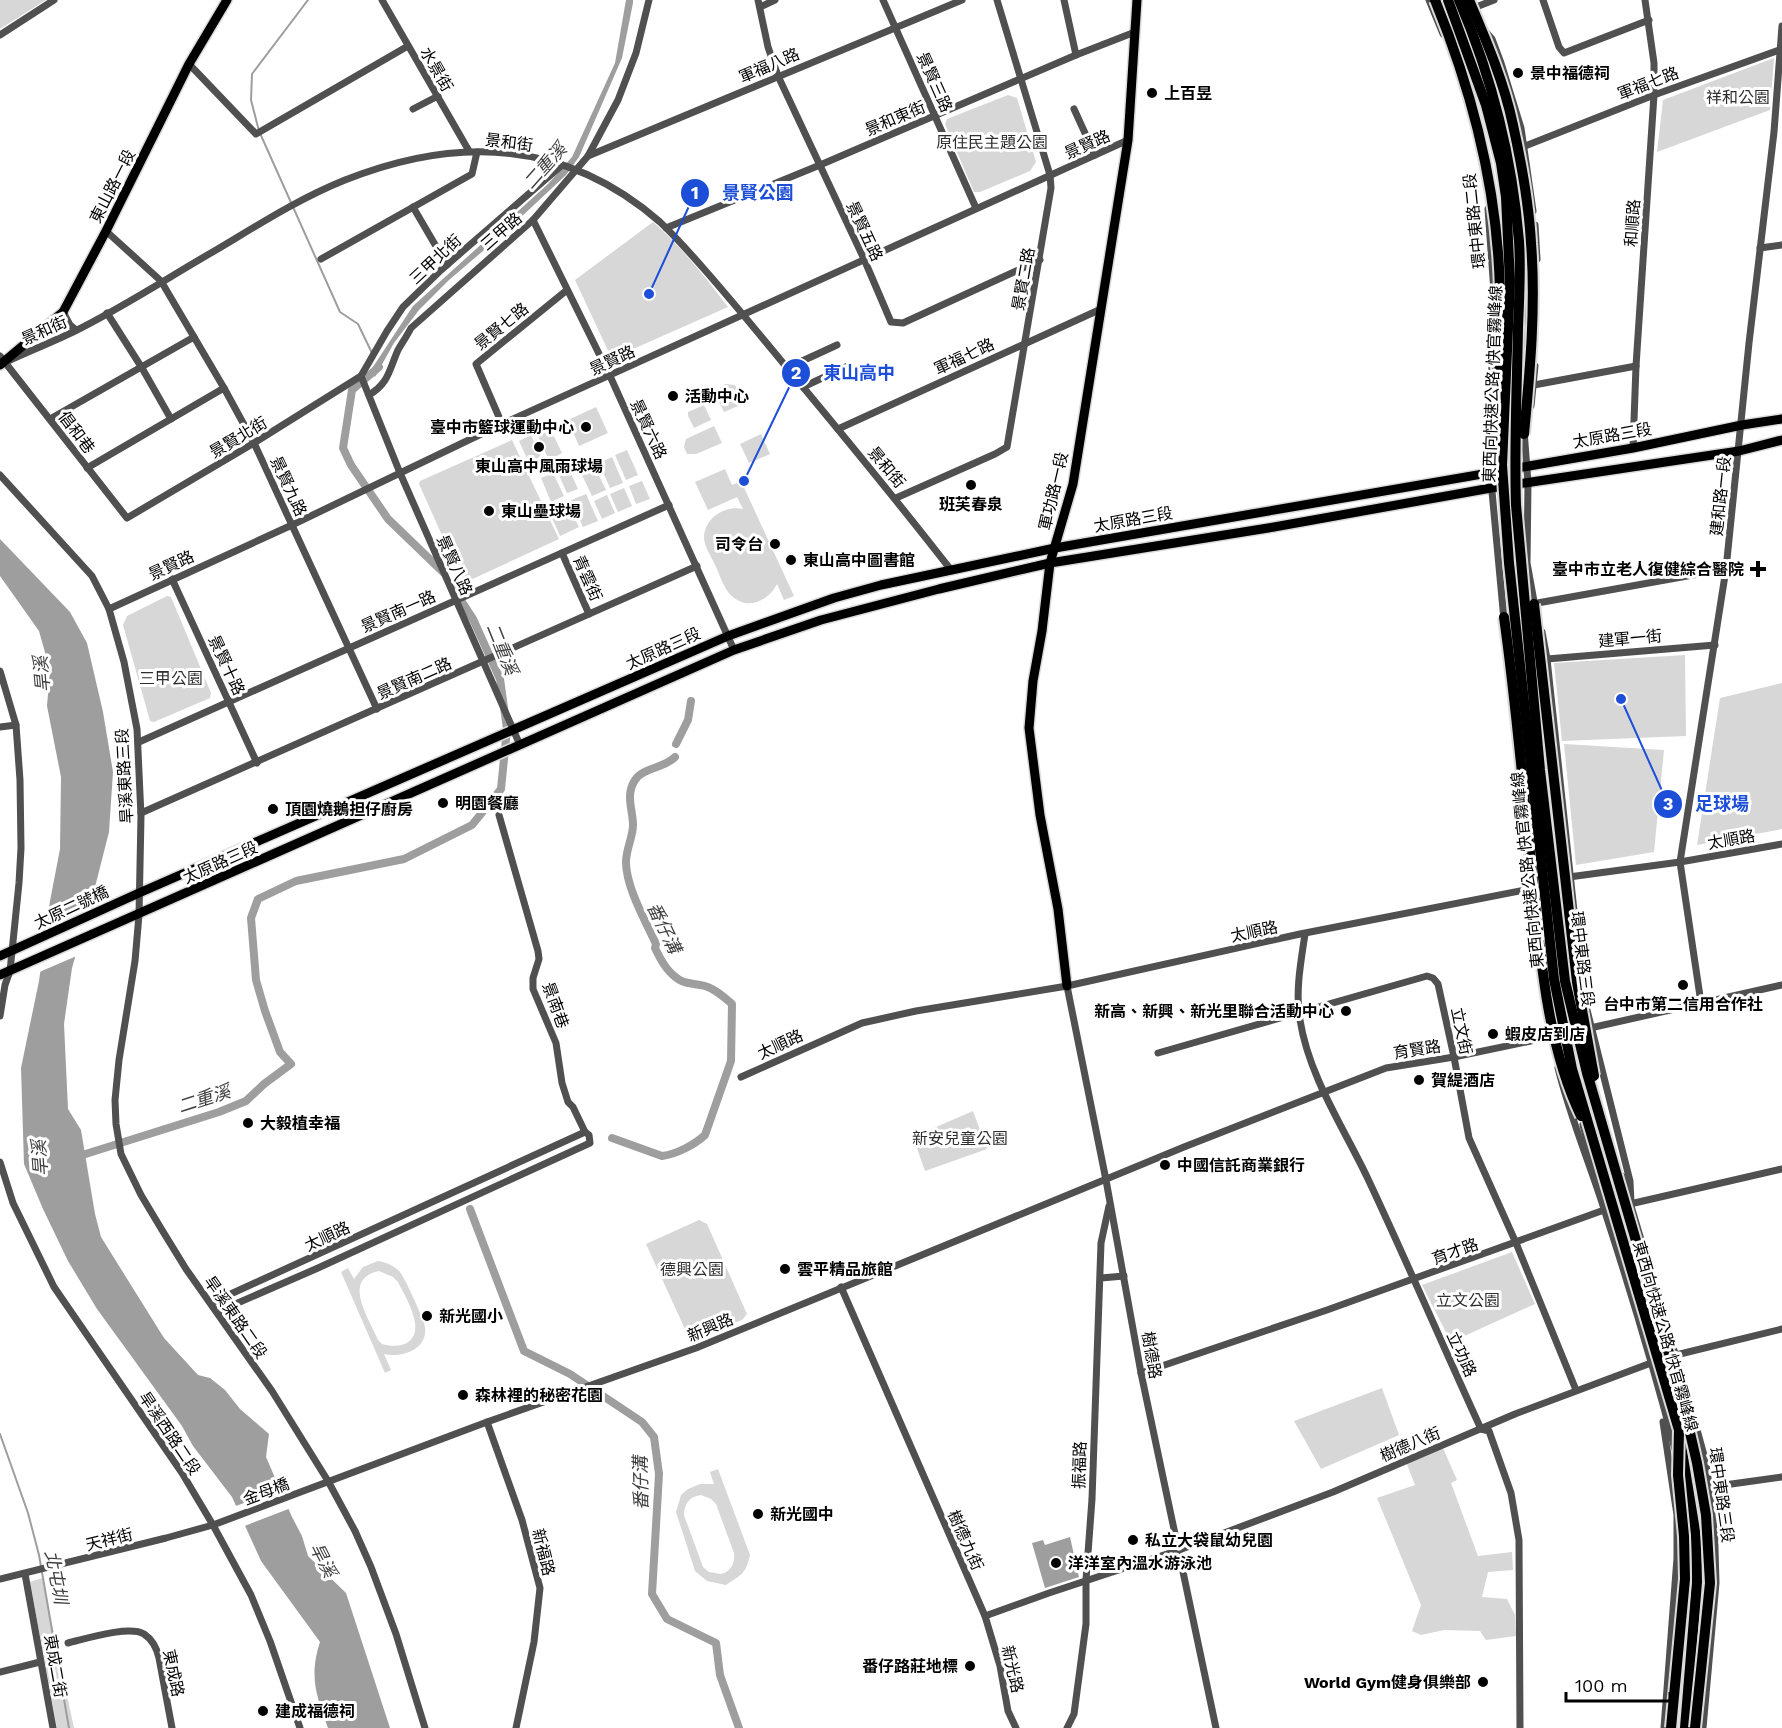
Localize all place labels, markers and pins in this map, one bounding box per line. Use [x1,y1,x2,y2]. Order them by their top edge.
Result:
place label: 景中福德祠 [1530,64,1610,83]
marker: 景中福德祠 [1511,66,1525,80]
place label: 上百昱 [1164,84,1212,103]
marker: 上百昱 [1145,86,1159,100]
callout: 景賢公園 [680,175,806,211]
callout: 東山高中 [781,355,907,391]
place label: 活動中心 [685,387,749,406]
marker: 活動中心 [666,389,680,403]
place label: 臺中市籃球運動中心 [430,418,574,437]
marker: 臺中市籃球運動中心 [579,420,593,434]
marker: 東山高中風雨球場 [532,440,546,454]
place label: 東山高中風雨球場 [475,457,603,476]
marker: 班芙春泉 [964,478,978,492]
place label: 班芙春泉 [939,495,1003,514]
place label: 東山壘球場 [501,502,581,521]
marker: 東山壘球場 [482,504,496,518]
place label: 司令台 [715,535,763,554]
marker: 司令台 [768,537,782,551]
place label: 東山高中圖書館 [803,551,915,570]
marker: 東山高中圖書館 [784,553,798,567]
place label: 臺中市立老人復健綜合醫院 [1552,560,1744,579]
marker: 臺中市立老人復健綜合醫院 [1749,560,1767,578]
callout: 足球場 [1653,786,1761,822]
place label: 明園餐廳 [455,794,519,813]
marker: 明園餐廳 [436,796,450,810]
place label: 頂園燒鵝担仔廚房 [285,800,413,819]
marker: 頂園燒鵝担仔廚房 [266,802,280,816]
marker: 台中市第二信用合作社 [1676,978,1690,992]
place label: 台中市第二信用合作社 [1603,995,1763,1014]
place label: 新高、新興、新光里聯合活動中心 [1094,1002,1334,1021]
marker: 新高、新興、新光里聯合活動中心 [1339,1004,1353,1018]
place label: 蝦皮店到店 [1505,1025,1585,1044]
marker: 蝦皮店到店 [1486,1027,1500,1041]
place label: 賀緹酒店 [1431,1071,1495,1090]
marker: 賀緹酒店 [1412,1073,1426,1087]
place label: 大毅植幸福 [260,1114,340,1133]
marker: 大毅植幸福 [241,1116,255,1130]
place label: 中國信託商業銀行 [1177,1156,1305,1175]
marker: 中國信託商業銀行 [1158,1158,1172,1172]
place label: 雲平精品旅館 [797,1260,893,1279]
marker: 雲平精品旅館 [778,1262,792,1276]
place label: 新光國小 [439,1307,503,1326]
marker: 新光國小 [420,1309,434,1323]
place label: 森林裡的秘密花園 [475,1386,603,1405]
marker: 森林裡的秘密花園 [456,1388,470,1402]
place label: 新光國中 [770,1505,834,1524]
marker: 新光國中 [751,1507,765,1521]
place label: 私立大袋鼠幼兒園 [1145,1531,1273,1550]
marker: 私立大袋鼠幼兒園 [1126,1533,1140,1547]
place label: 洋洋室內溫水游泳池 [1068,1554,1212,1573]
marker: 洋洋室內溫水游泳池 [1049,1556,1063,1570]
place label: 番仔路莊地標 [862,1657,958,1676]
marker: 番仔路莊地標 [963,1659,977,1673]
place label: World Gym健身俱樂部 [1304,1673,1471,1692]
marker: World Gym健身俱樂部 [1476,1675,1490,1689]
place label: 建成福德祠 [275,1702,355,1721]
marker: 建成福德祠 [256,1704,270,1718]

